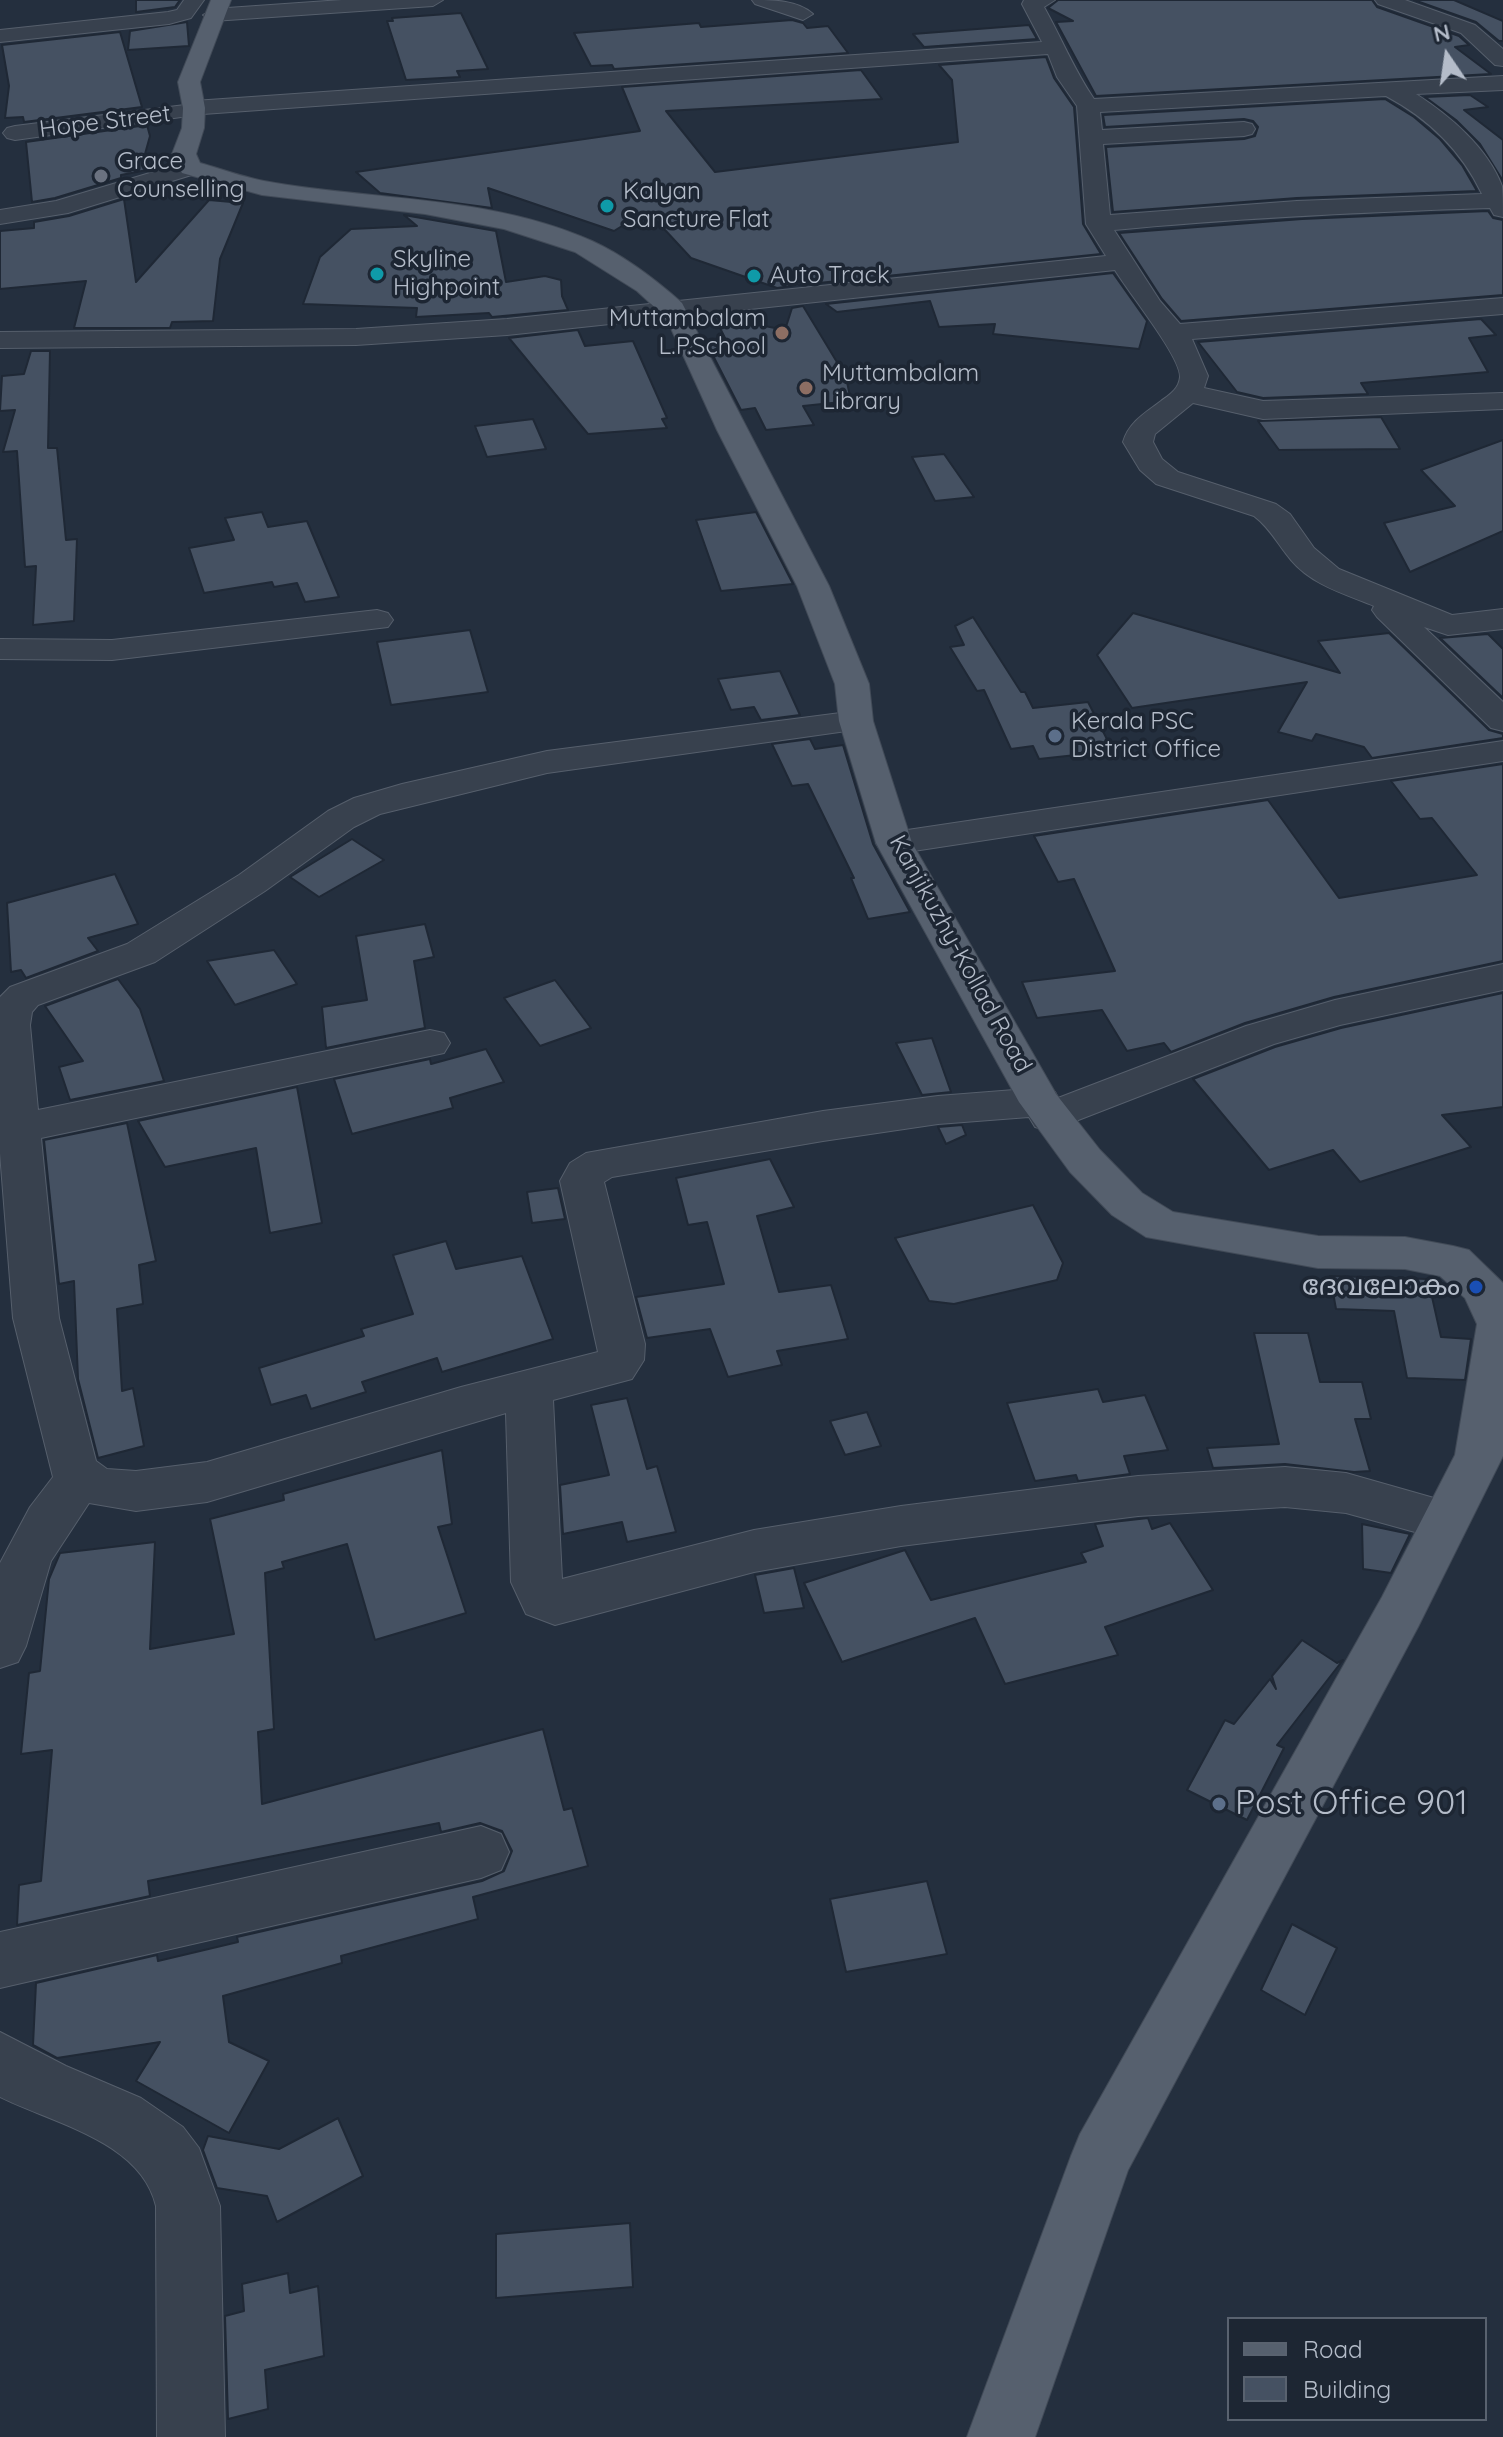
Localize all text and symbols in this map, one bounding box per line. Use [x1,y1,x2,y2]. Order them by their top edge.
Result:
north arrow [1407,16,1487,96]
text: N [1431,17,1453,48]
street label: Hope Street [38,100,172,144]
place label: Grace Counselling [117,148,245,204]
marker: Grace Counselling [92,167,110,185]
place label: Kalyan Sancture Flat [623,178,770,234]
marker: Kalyan Sancture Flat [598,197,616,215]
place label: Skyline Highpoint [393,246,500,302]
place label: Auto Track [770,262,890,290]
marker: Skyline Highpoint [368,265,386,283]
marker: Auto Track [745,267,763,285]
place label: Muttambalam L.P.School [609,305,766,361]
marker: Muttambalam L.P.School [773,324,791,342]
place label: Muttambalam Library [822,360,979,416]
marker: Muttambalam Library [797,379,815,397]
place label: Kerala PSC District Office [1071,708,1221,764]
marker: Kerala PSC District Office [1046,727,1064,745]
street label: Kanjikuzhy-Kollad Road [883,830,1037,1078]
place label: ദേവലോകം [1302,1270,1460,1304]
marker: ദേവലോകം [1467,1278,1485,1296]
place label: Post Office 901 [1235,1784,1468,1824]
marker: Post Office 901 [1210,1795,1228,1813]
legend [1227,2317,1487,2421]
text: Road [1303,2334,1363,2364]
text: Building [1303,2374,1391,2404]

